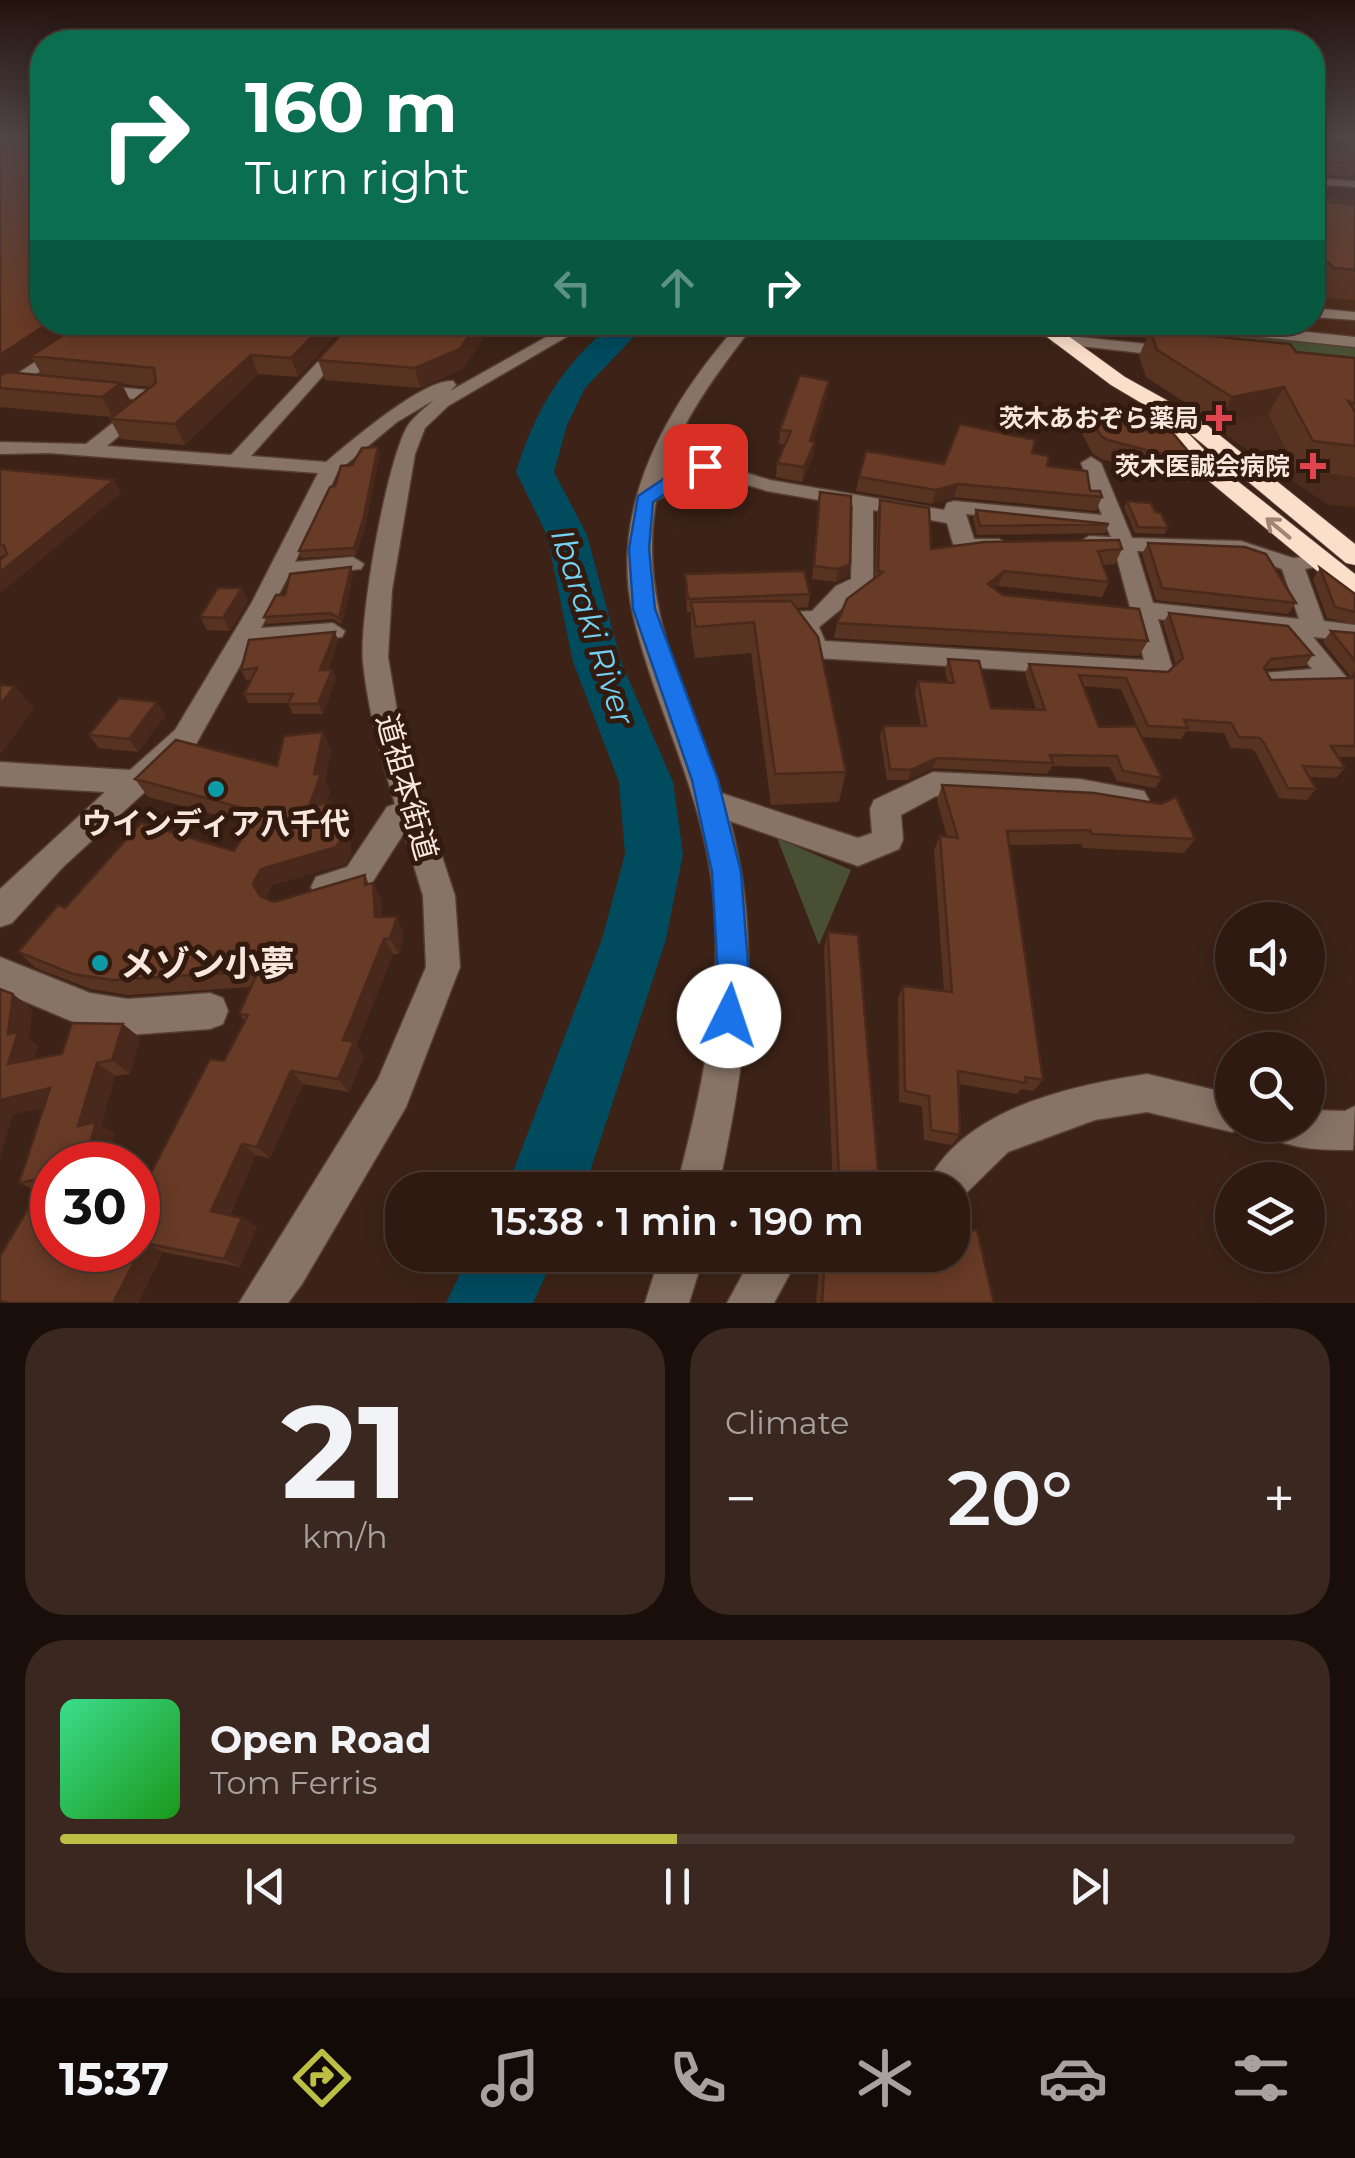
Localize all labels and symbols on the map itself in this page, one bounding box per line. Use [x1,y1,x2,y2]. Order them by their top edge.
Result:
place label: 茨木あおぞら薬局 [999,403,1199,433]
marker: 茨木あおぞら薬局 [1208,407,1230,429]
pin [663,424,748,509]
place label: 茨木医誠会病院 [1115,451,1290,481]
marker: 茨木医誠会病院 [1300,453,1326,479]
one-way arrow [1266,517,1292,539]
water label: Ibaraki River [543,524,643,731]
street label: 道祖本街道 [369,710,445,864]
marker: ウインディア八千代 [205,778,227,800]
place label: ウインディア八千代 [82,805,350,842]
place label: メゾン小夢 [120,942,295,985]
marker: メゾン小夢 [89,952,111,974]
position arrow [677,964,781,1068]
speed limit sign: 30 [30,1142,160,1272]

